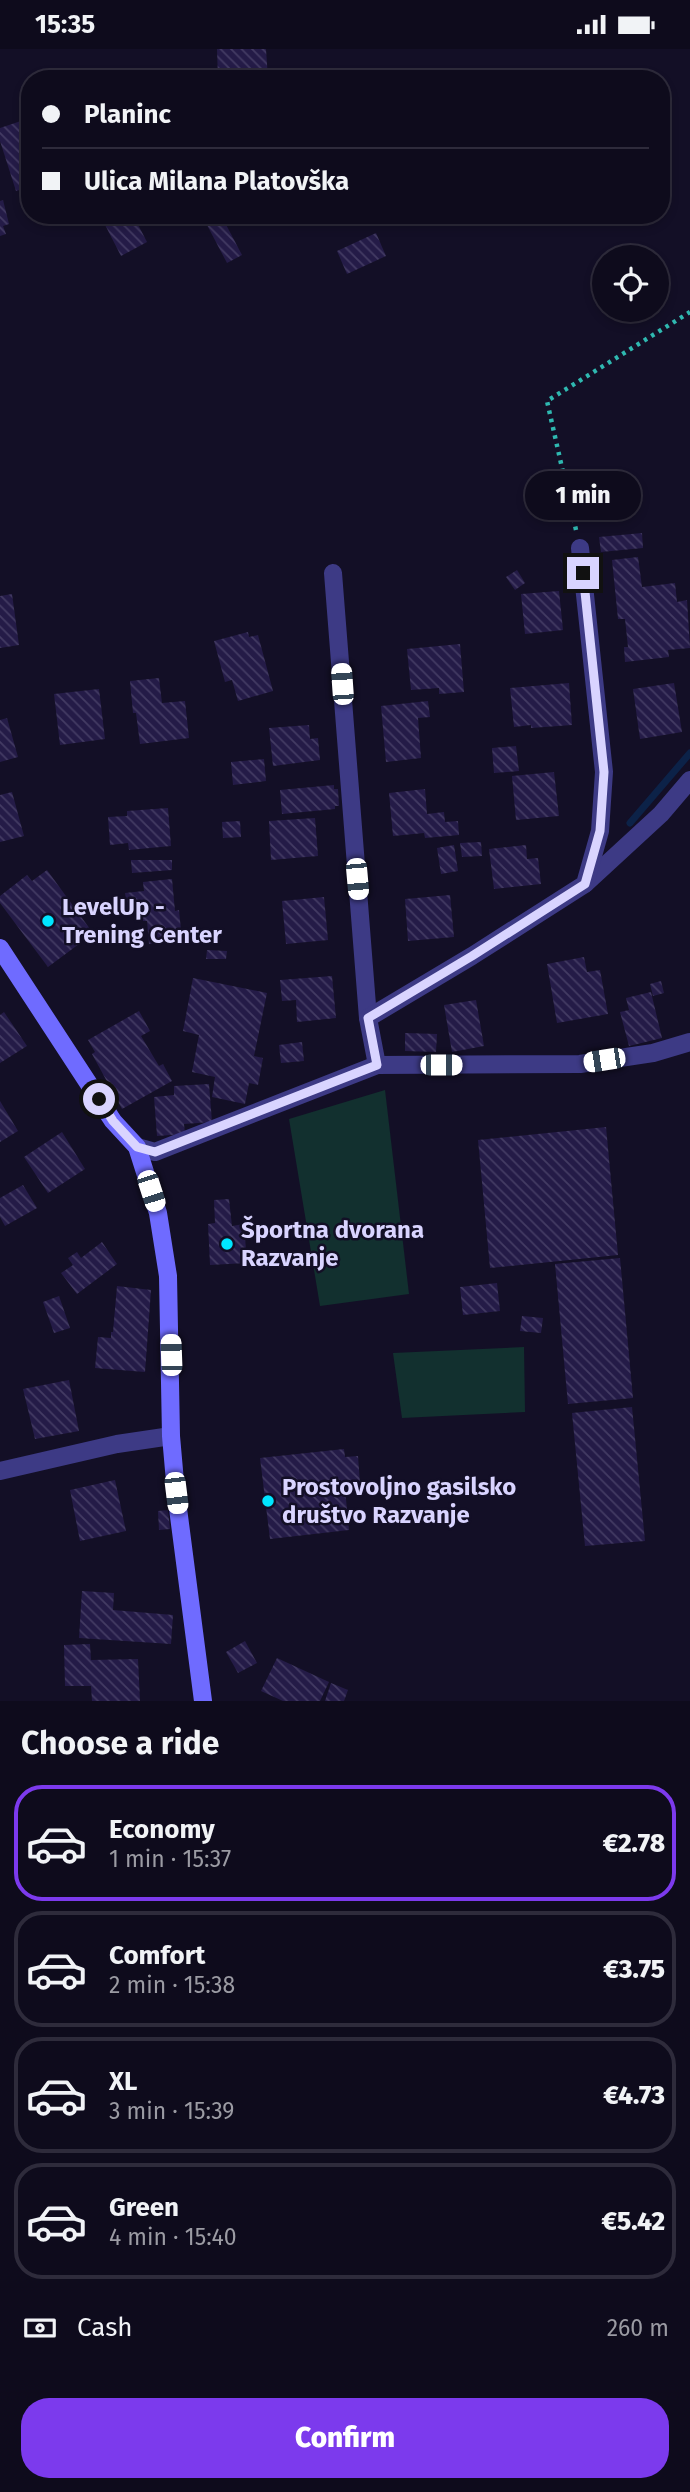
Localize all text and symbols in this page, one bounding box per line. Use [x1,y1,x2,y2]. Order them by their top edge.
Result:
text: 15:35 [35,9,95,40]
text: Planinc [84,99,171,130]
text: Ulica Milana Platovška [84,166,349,197]
map controls [592,245,669,322]
button: locate [592,245,669,322]
callout: 1 min [525,471,641,521]
text: 1 min [555,481,611,509]
route end [567,557,599,589]
car [331,662,354,706]
car [345,857,370,901]
place label: LevelUp - Trening Center [62,893,222,949]
marker: LevelUp - Trening Center [40,913,56,929]
car [582,1046,627,1074]
car [421,1055,463,1076]
route start [83,1083,115,1115]
car [135,1168,168,1214]
place label: Športna dvorana Razvanje [241,1215,424,1272]
marker: Športna dvorana Razvanje [219,1236,235,1252]
car [160,1334,183,1376]
car [164,1471,189,1515]
place label: Prostovoljno gasilsko društvo Razvanje [282,1473,516,1529]
marker: Prostovoljno gasilsko društvo Razvanje [260,1493,276,1509]
text: Choose a ride [21,1724,219,1762]
icon: car [25,1812,88,1875]
text: Economy [109,1814,215,1845]
text: €2.78 [603,1828,665,1859]
text: 1 min · 15:37 [109,1845,231,1873]
icon: car [25,1938,88,2001]
text: Comfort [109,1940,205,1971]
text: €3.75 [603,1954,665,1985]
text: 2 min · 15:38 [109,1971,235,1999]
icon: car [25,2064,88,2127]
text: XL [109,2066,137,2097]
text: €4.73 [603,2080,665,2111]
text: 3 min · 15:39 [109,2097,234,2125]
icon: car [25,2190,88,2253]
text: Green [109,2192,179,2223]
text: €5.42 [602,2206,665,2237]
text: 4 min · 15:40 [109,2223,237,2251]
icon: cash [21,2309,59,2347]
text: Cash [77,2312,133,2343]
text: 260 m [607,2314,669,2342]
button: Confirm [21,2398,669,2478]

